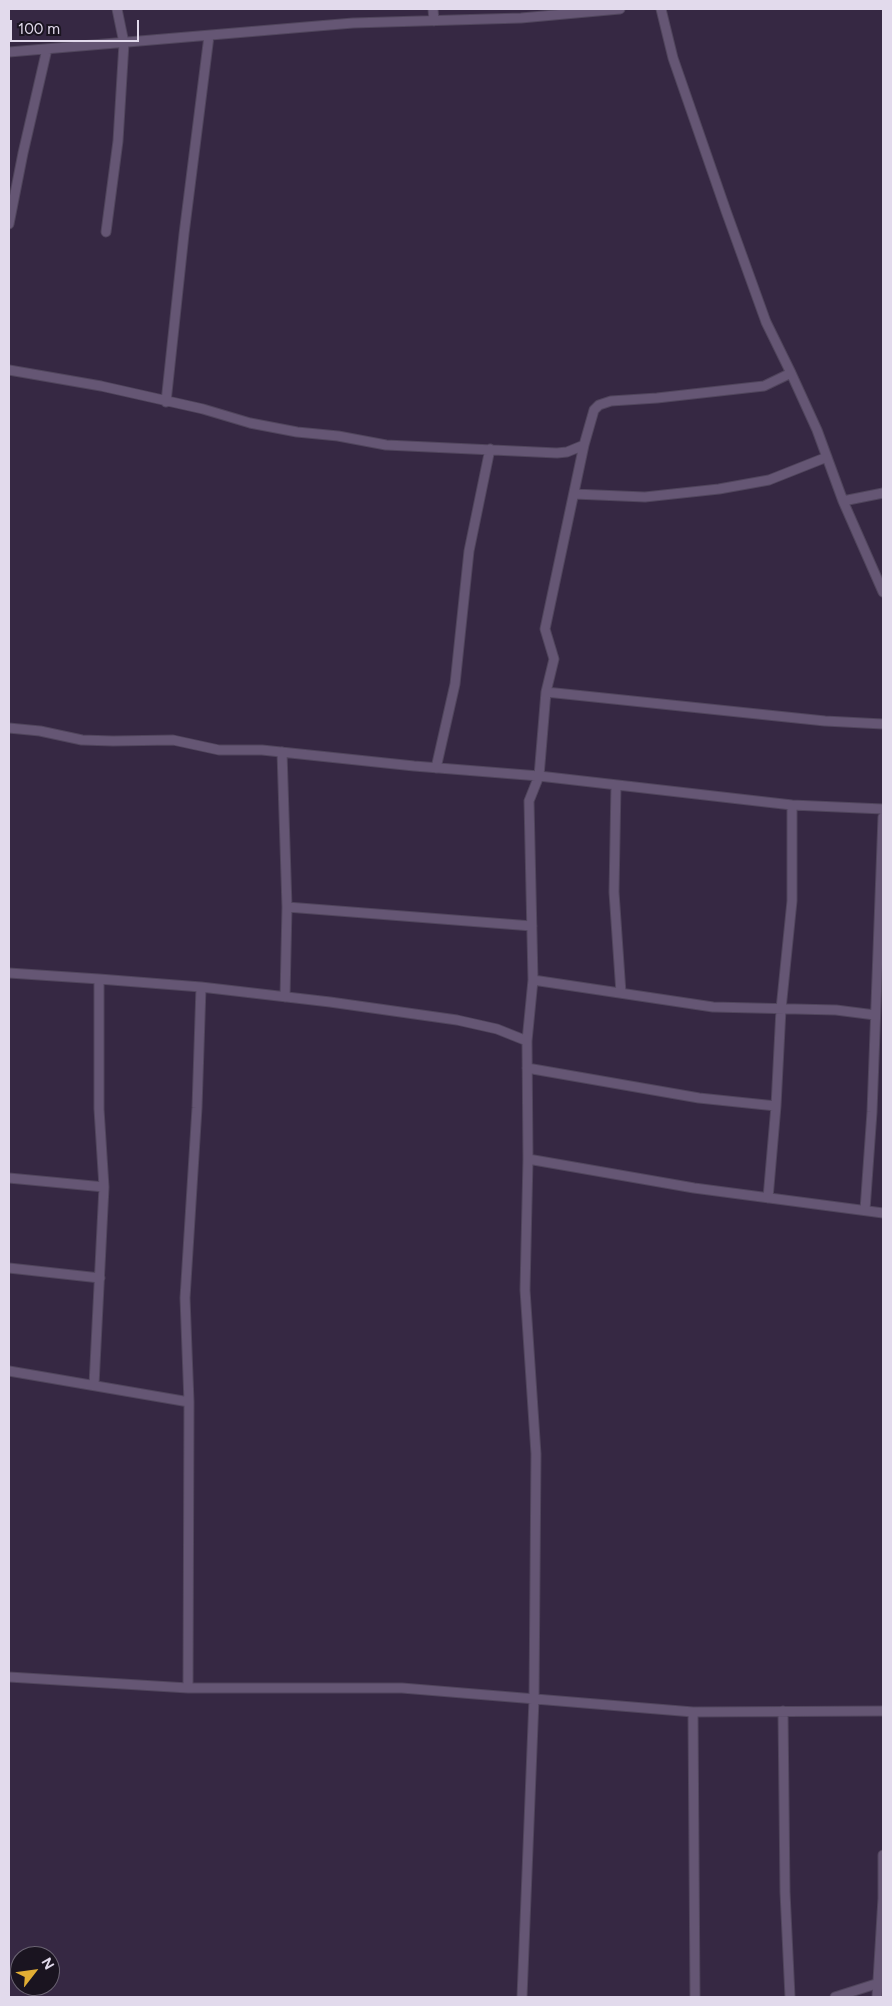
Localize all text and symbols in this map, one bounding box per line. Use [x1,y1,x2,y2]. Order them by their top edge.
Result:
scale bar [12,10,141,42]
text: 100 m [18,20,60,38]
north arrow [10,1946,60,1996]
text: N [37,1955,58,1973]

